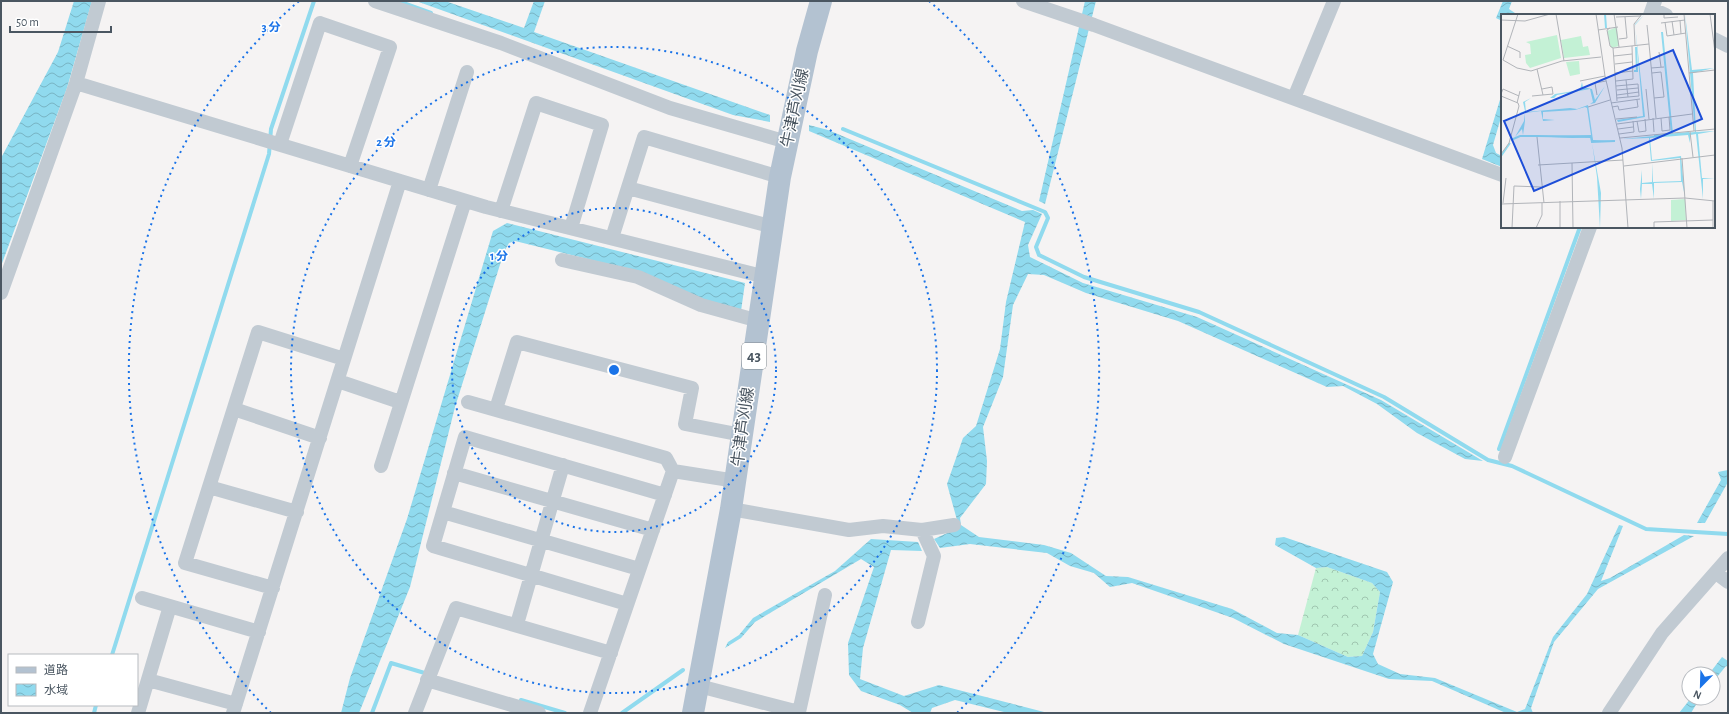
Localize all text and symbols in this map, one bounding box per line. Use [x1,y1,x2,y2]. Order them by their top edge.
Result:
scale bar [10,8,111,34]
inset map [1501,14,1715,228]
text: 50 m [16,16,39,28]
text: 3 分 [262,21,280,33]
street label: 牛津芦刈線 [778,67,811,149]
text: 2 分 [376,136,396,148]
text: 1 分 [490,250,508,262]
road number: 43 [742,343,766,369]
centre of rings [607,363,621,377]
street label: 牛津芦刈線 [729,386,756,468]
legend [8,654,138,706]
text: 道路 [44,663,68,676]
north arrow [1681,666,1721,706]
text: 水域 [44,684,68,696]
text: N [1692,688,1703,701]

